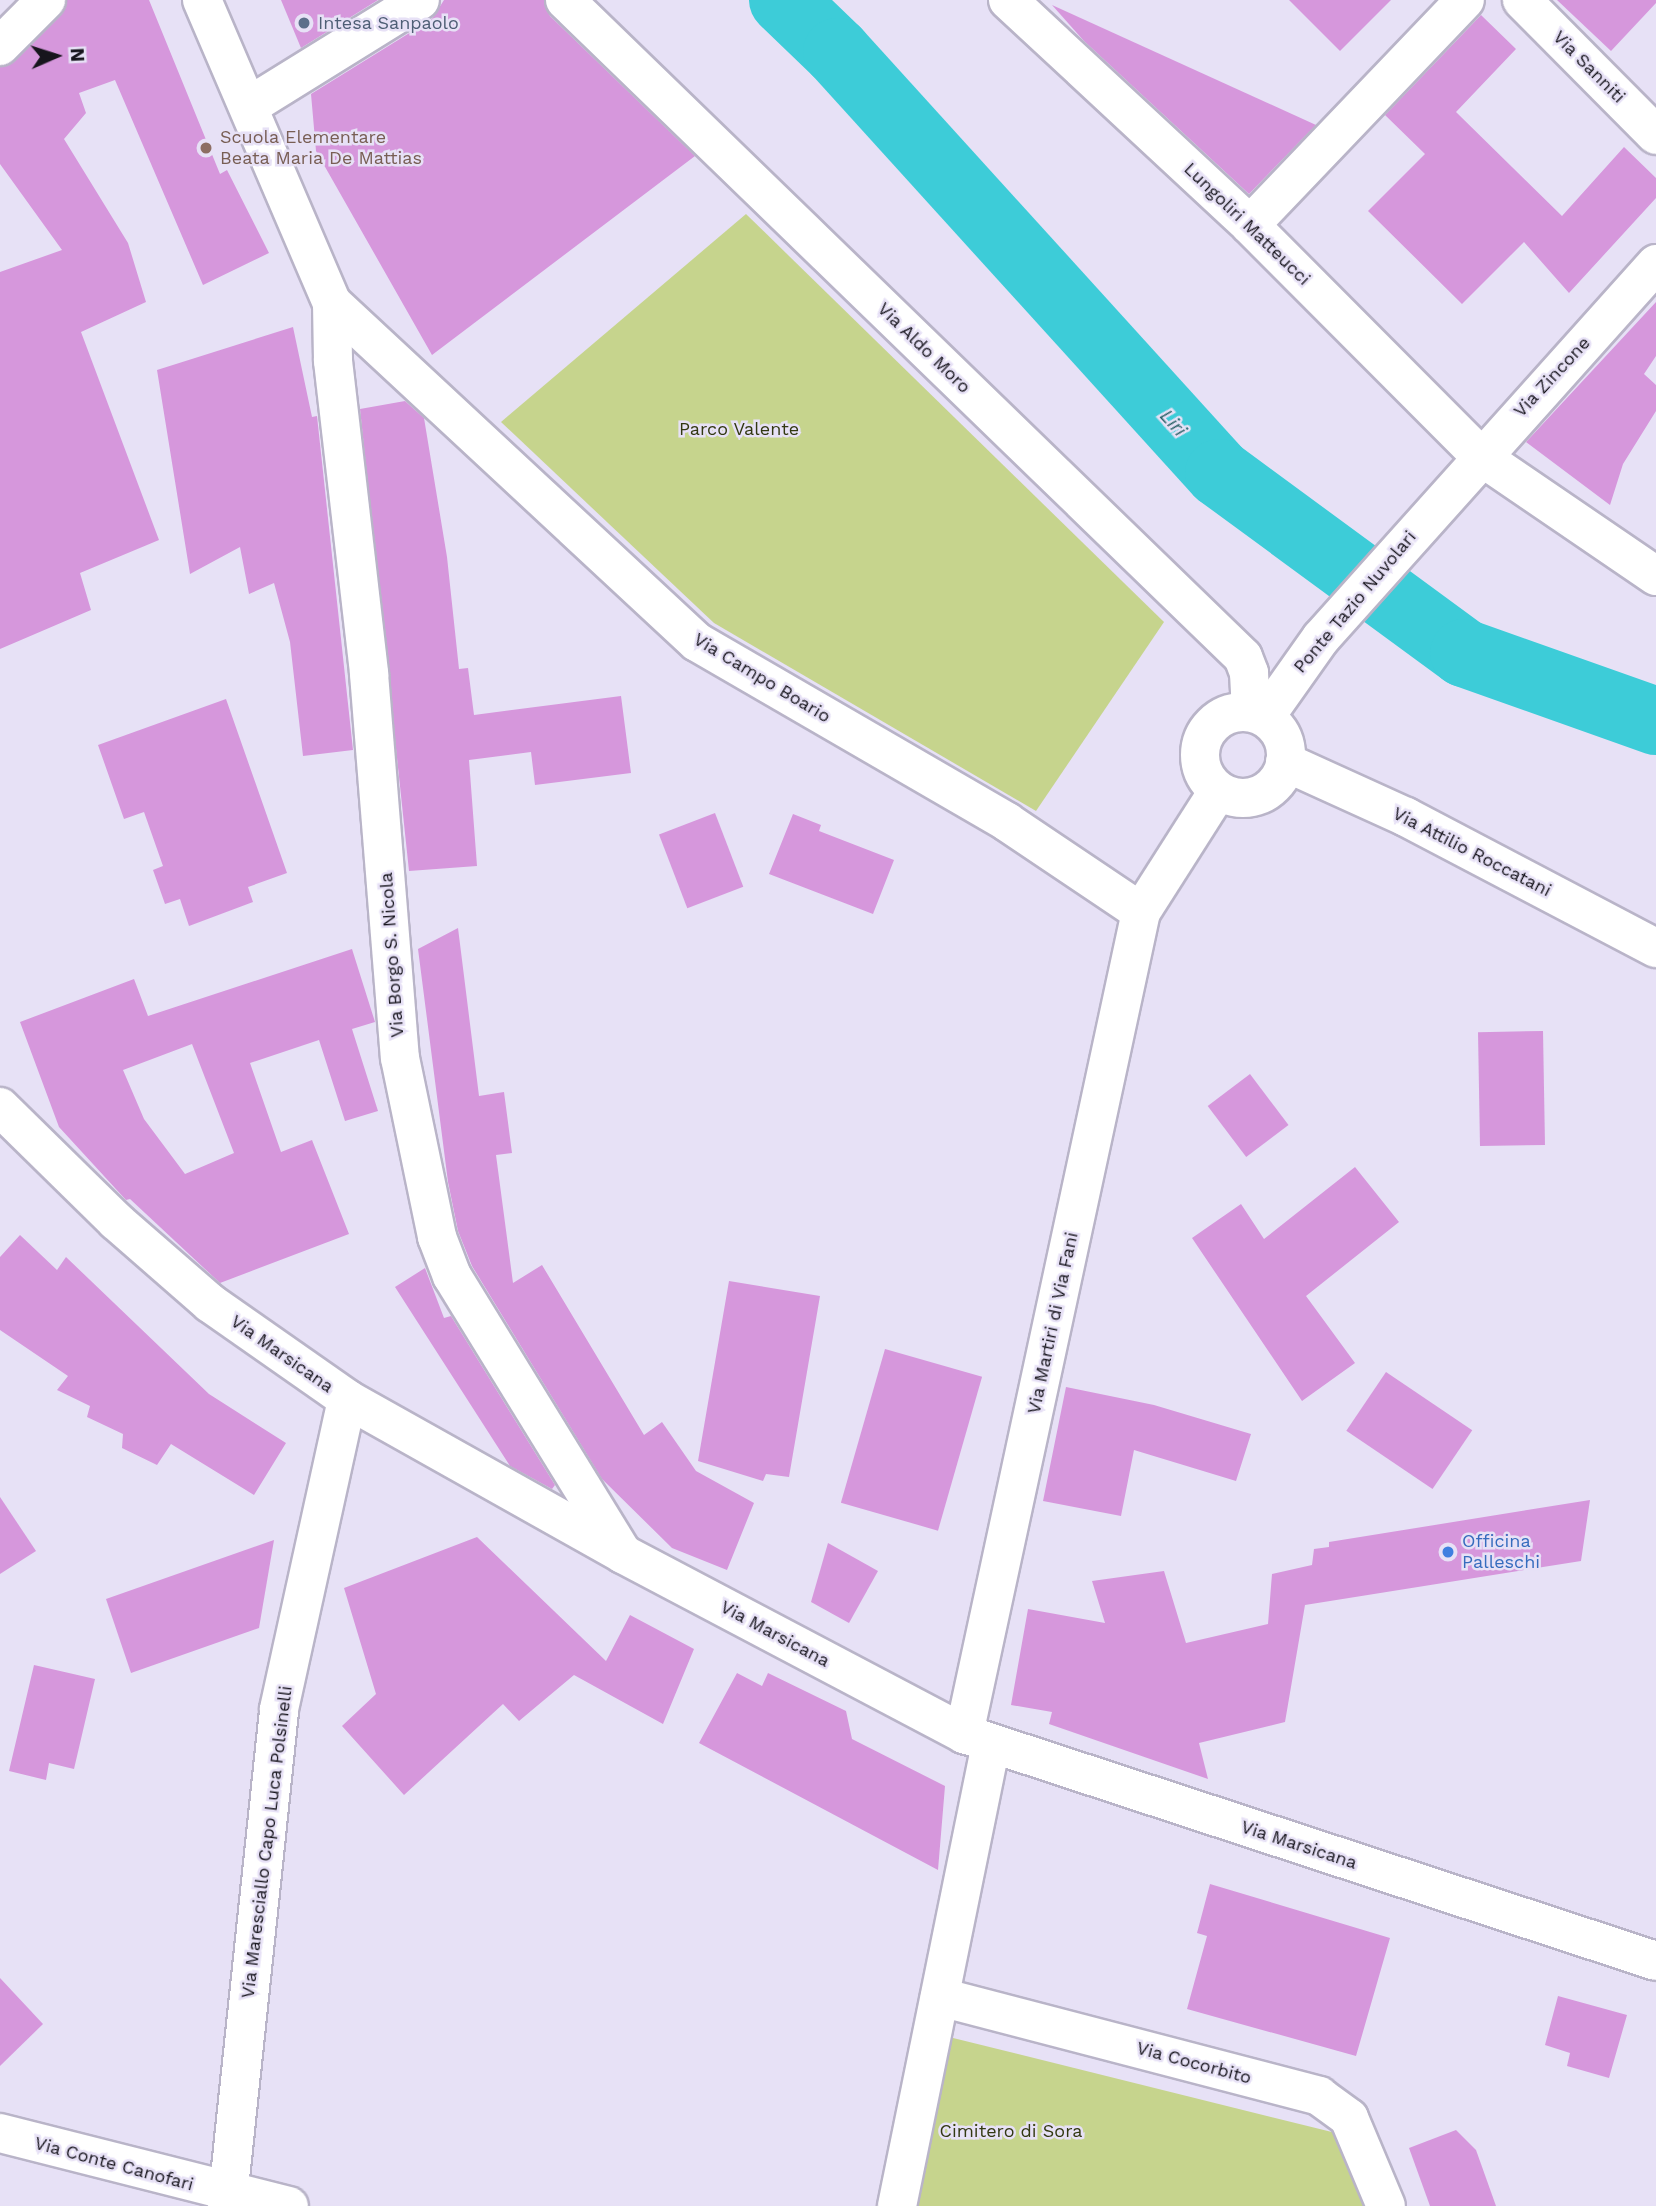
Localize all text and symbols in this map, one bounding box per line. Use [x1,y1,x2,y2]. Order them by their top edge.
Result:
place label: Intesa Sanpaolo [318,12,459,34]
marker: Intesa Sanpaolo [296,15,312,31]
north arrow [21,21,91,91]
street label: Via Sanniti [1548,26,1630,108]
text: N [66,47,89,63]
place label: Scuola Elementare Beata Maria De Mattias [220,127,423,170]
marker: Scuola Elementare Beata Maria De Mattias [198,140,214,156]
street label: Lungoliri Matteucci [1179,158,1315,290]
street label: Via Aldo Moro [873,298,975,398]
street label: Via Zincone [1509,332,1595,422]
water label: Liri [1155,405,1191,441]
park label: Parco Valente [679,418,799,440]
street label: Ponte Tazio Nuvolari [1289,526,1421,678]
street label: Via Campo Boario [689,628,835,728]
street label: Via Attilio Roccatani [1389,802,1555,902]
street label: Via Borgo S. Nicola [375,872,409,1038]
street label: Via Martiri di Via Fani [1023,1229,1083,1417]
street label: Via Marsicana [226,1310,338,1398]
place label: Officina Palleschi [1462,1531,1540,1574]
marker: Officina Palleschi [1440,1544,1456,1560]
street label: Via Marsicana [716,1596,834,1672]
street label: Via Maresciallo Capo Luca Polsinelli [237,1684,297,2000]
street label: Via Marsicana [1238,1816,1360,1874]
street label: Via Cocorbito [1134,2037,1254,2089]
park label: Cimitero di Sora [940,2120,1082,2142]
street label: Via Conte Canofari [32,2132,196,2196]

